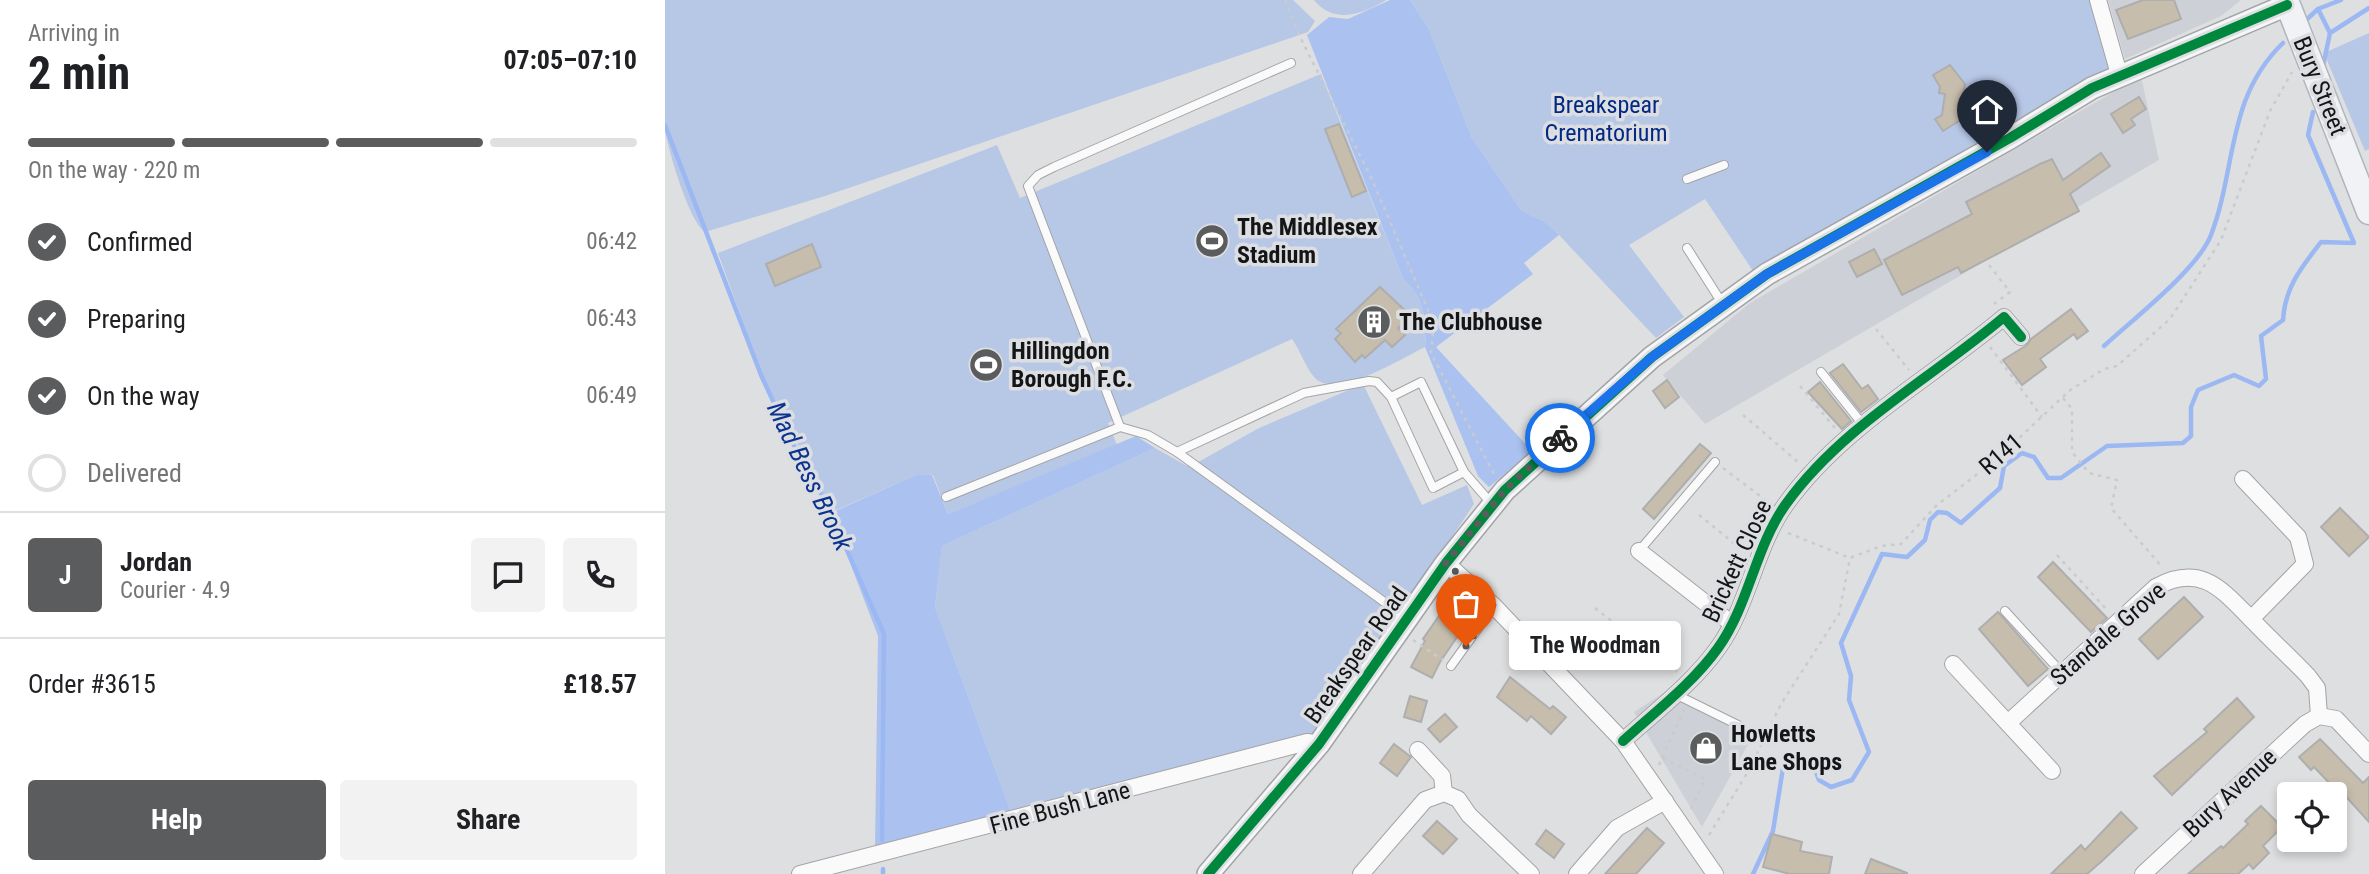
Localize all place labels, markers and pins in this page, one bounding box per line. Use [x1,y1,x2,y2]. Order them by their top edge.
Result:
pin [1957,80,2017,152]
place label: The Middlesex Stadium [1237,213,1378,269]
sports icon: The Middlesex Stadium [1193,222,1231,260]
building icon: The Clubhouse [1355,303,1393,341]
place label: The Clubhouse [1399,308,1542,336]
place label: Hillingdon Borough F.C. [1011,337,1133,393]
sports icon: Hillingdon Borough F.C. [967,346,1005,384]
pin [1436,574,1496,646]
callout: The Woodman [1508,622,1680,670]
place label: Howletts Lane Shops [1731,720,1842,776]
shop icon: Howletts Lane Shops [1687,729,1725,767]

